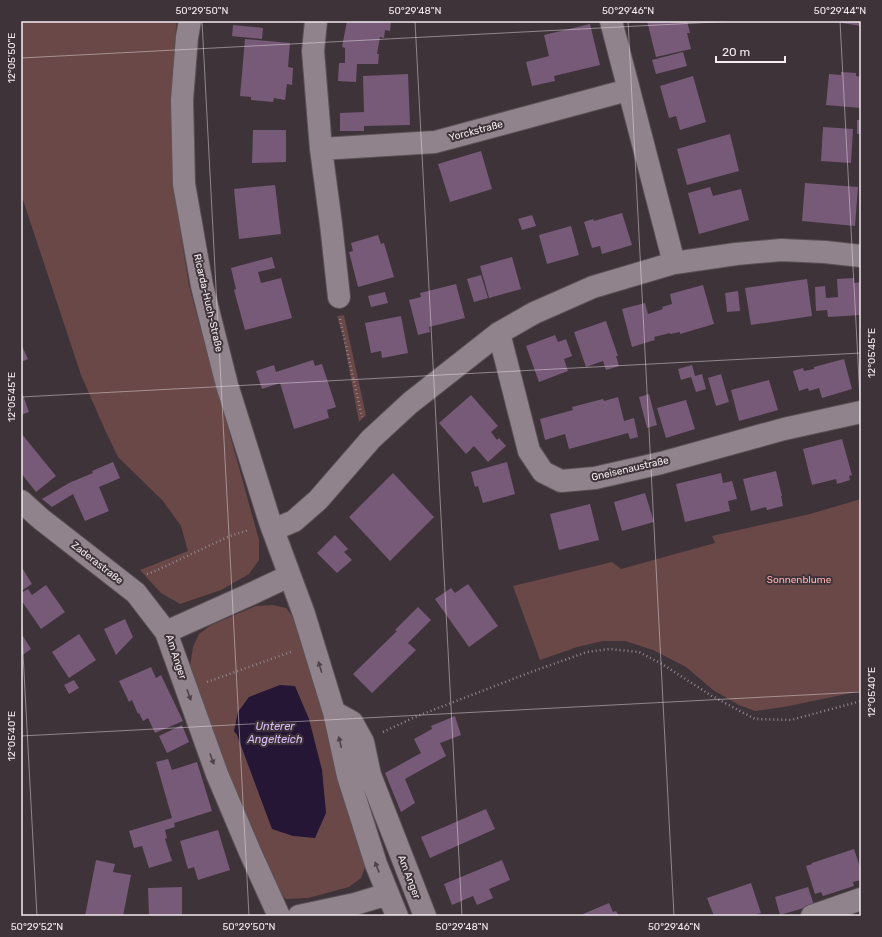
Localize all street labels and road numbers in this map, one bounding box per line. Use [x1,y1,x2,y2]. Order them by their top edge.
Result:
street label: Yorckstraße [448,118,505,144]
street label: Ricarda-Huch-Straße [191,253,225,354]
street label: Gneisenaustraße [590,454,670,484]
street label: Zaderastraße [69,539,125,587]
street label: Am Anger [163,633,189,681]
street label: Am Anger [395,853,423,901]

